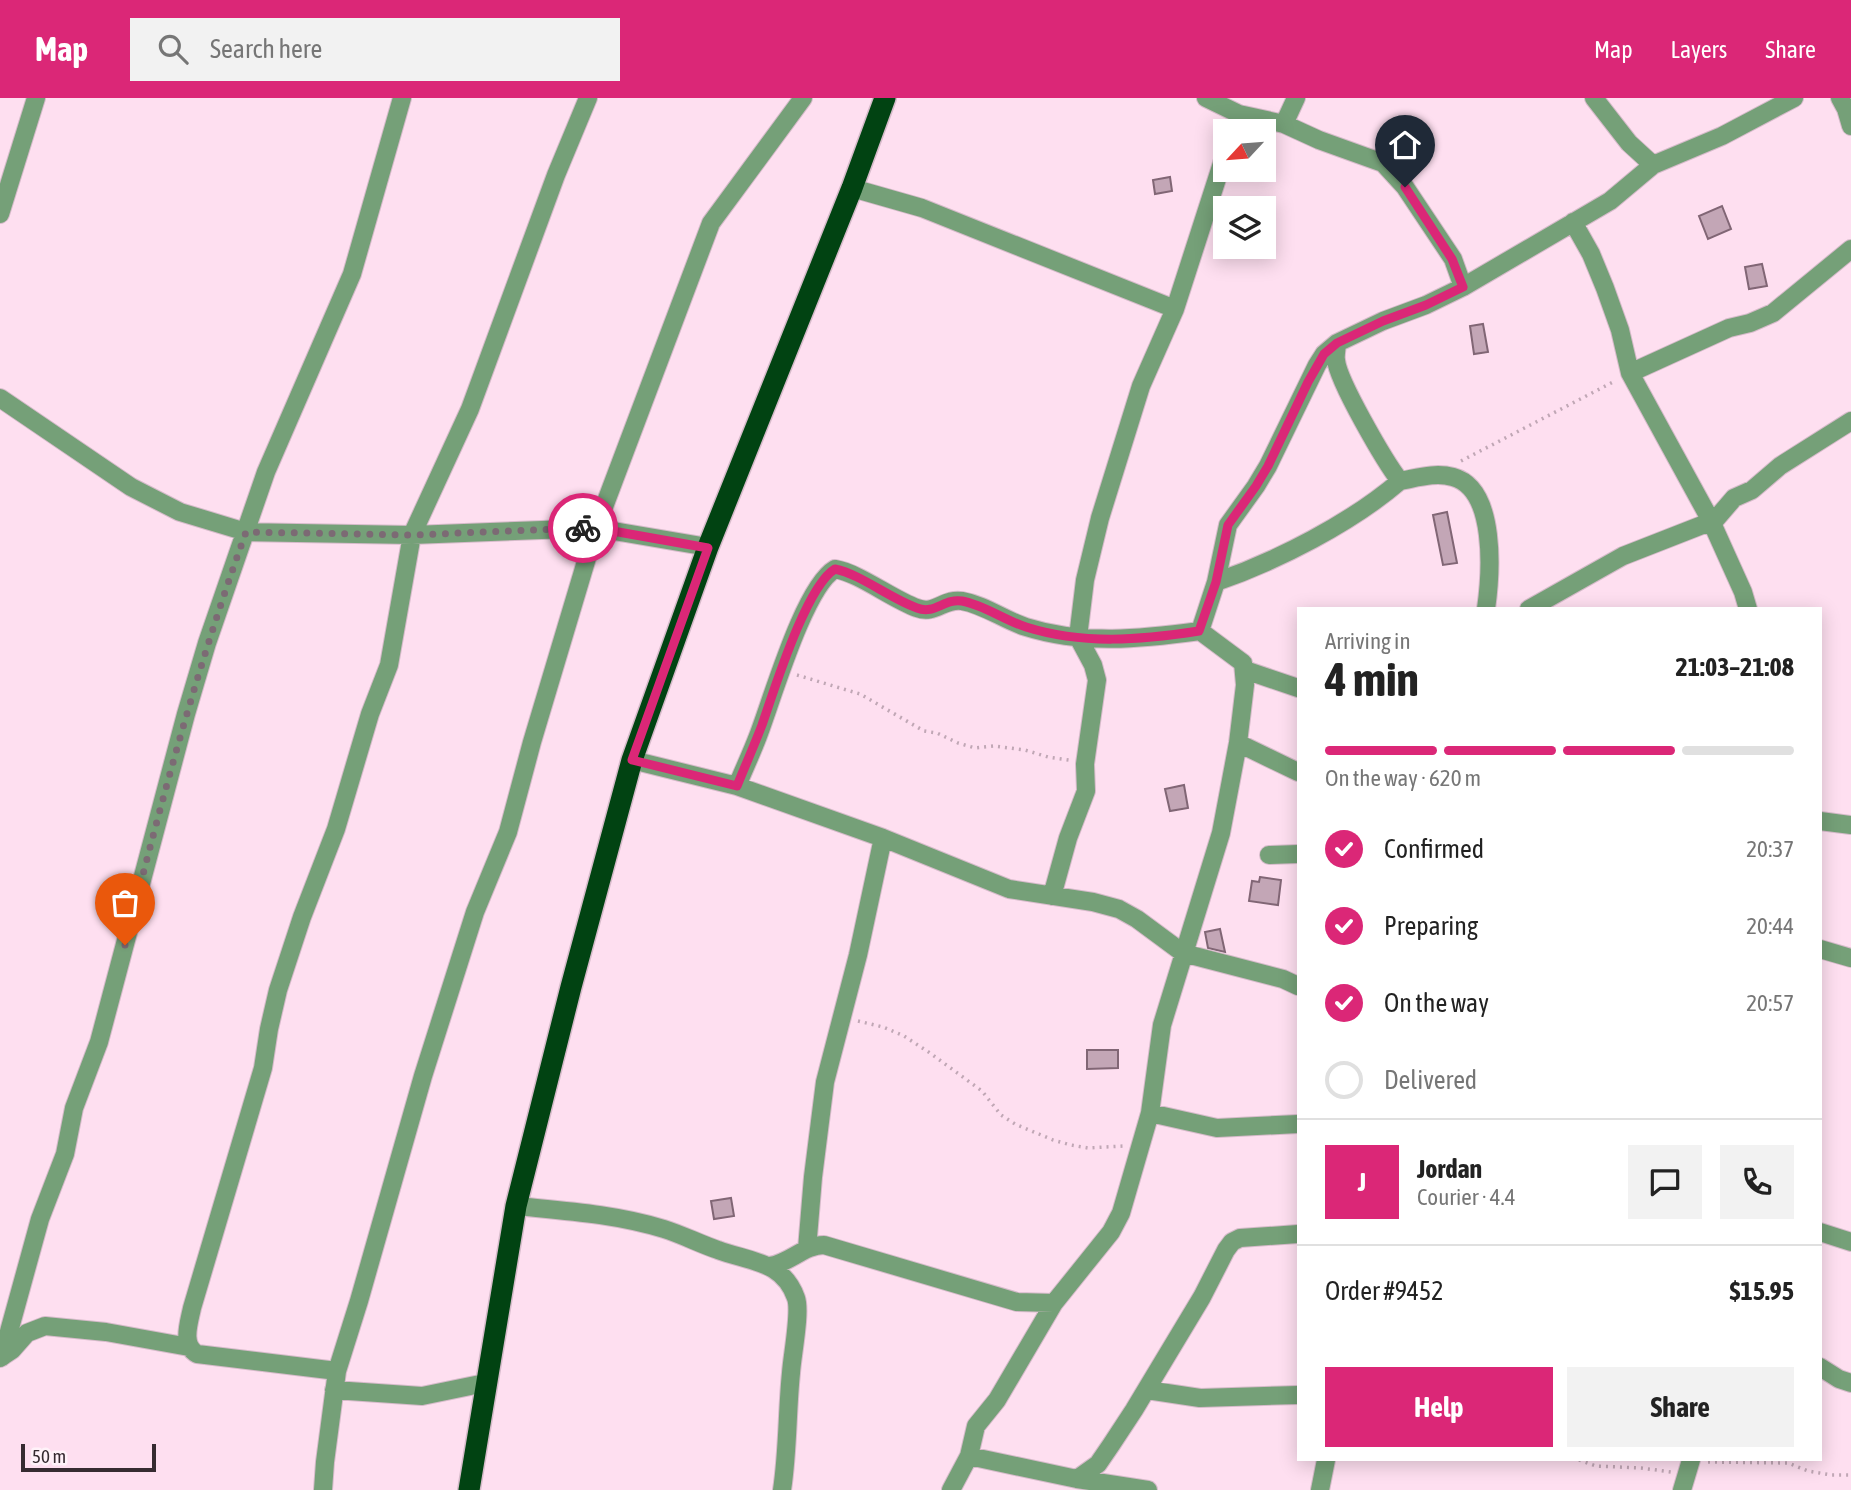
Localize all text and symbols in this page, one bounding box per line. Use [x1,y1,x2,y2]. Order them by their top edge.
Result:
search box [130,18,620,81]
text: Map [35,30,88,68]
icon: search [154,30,192,68]
text: Search here [210,34,322,64]
text: Map [1594,36,1633,63]
text: Layers [1671,36,1727,63]
text: Share [1765,36,1816,63]
pin [1375,115,1435,187]
north arrow [1213,119,1276,182]
map controls [1213,119,1276,259]
icon: home [1386,126,1424,164]
button: layers [1213,196,1276,259]
courier [548,493,618,563]
icon: bike [564,509,602,547]
text: Arriving in [1325,628,1411,654]
text: 21:03–21:08 [1676,652,1794,682]
text: 4 min [1325,653,1419,706]
text: On the way · 620 m [1325,765,1481,791]
icon: check [1325,830,1363,868]
text: Confirmed [1384,834,1484,864]
text: 20:37 [1746,836,1794,862]
pin [95,873,155,945]
icon: bag [106,884,144,922]
icon: check [1325,907,1363,945]
text: Preparing [1384,911,1478,941]
text: 20:44 [1746,913,1794,939]
icon: check [1325,984,1363,1022]
text: On the way [1384,988,1489,1018]
text: 20:57 [1746,990,1794,1016]
text: Delivered [1384,1065,1477,1095]
button: chat [1628,1145,1702,1219]
button: phone [1720,1145,1794,1219]
text: Jordan [1417,1154,1482,1184]
text: J [1358,1167,1366,1197]
text: Courier · 4.4 [1417,1184,1516,1210]
text: Order #9452 [1325,1276,1444,1306]
text: $15.95 [1730,1276,1794,1306]
button: Help [1325,1367,1553,1447]
button: Share [1567,1367,1794,1447]
scale bar [21,1441,156,1473]
text: 50 m [32,1445,66,1467]

